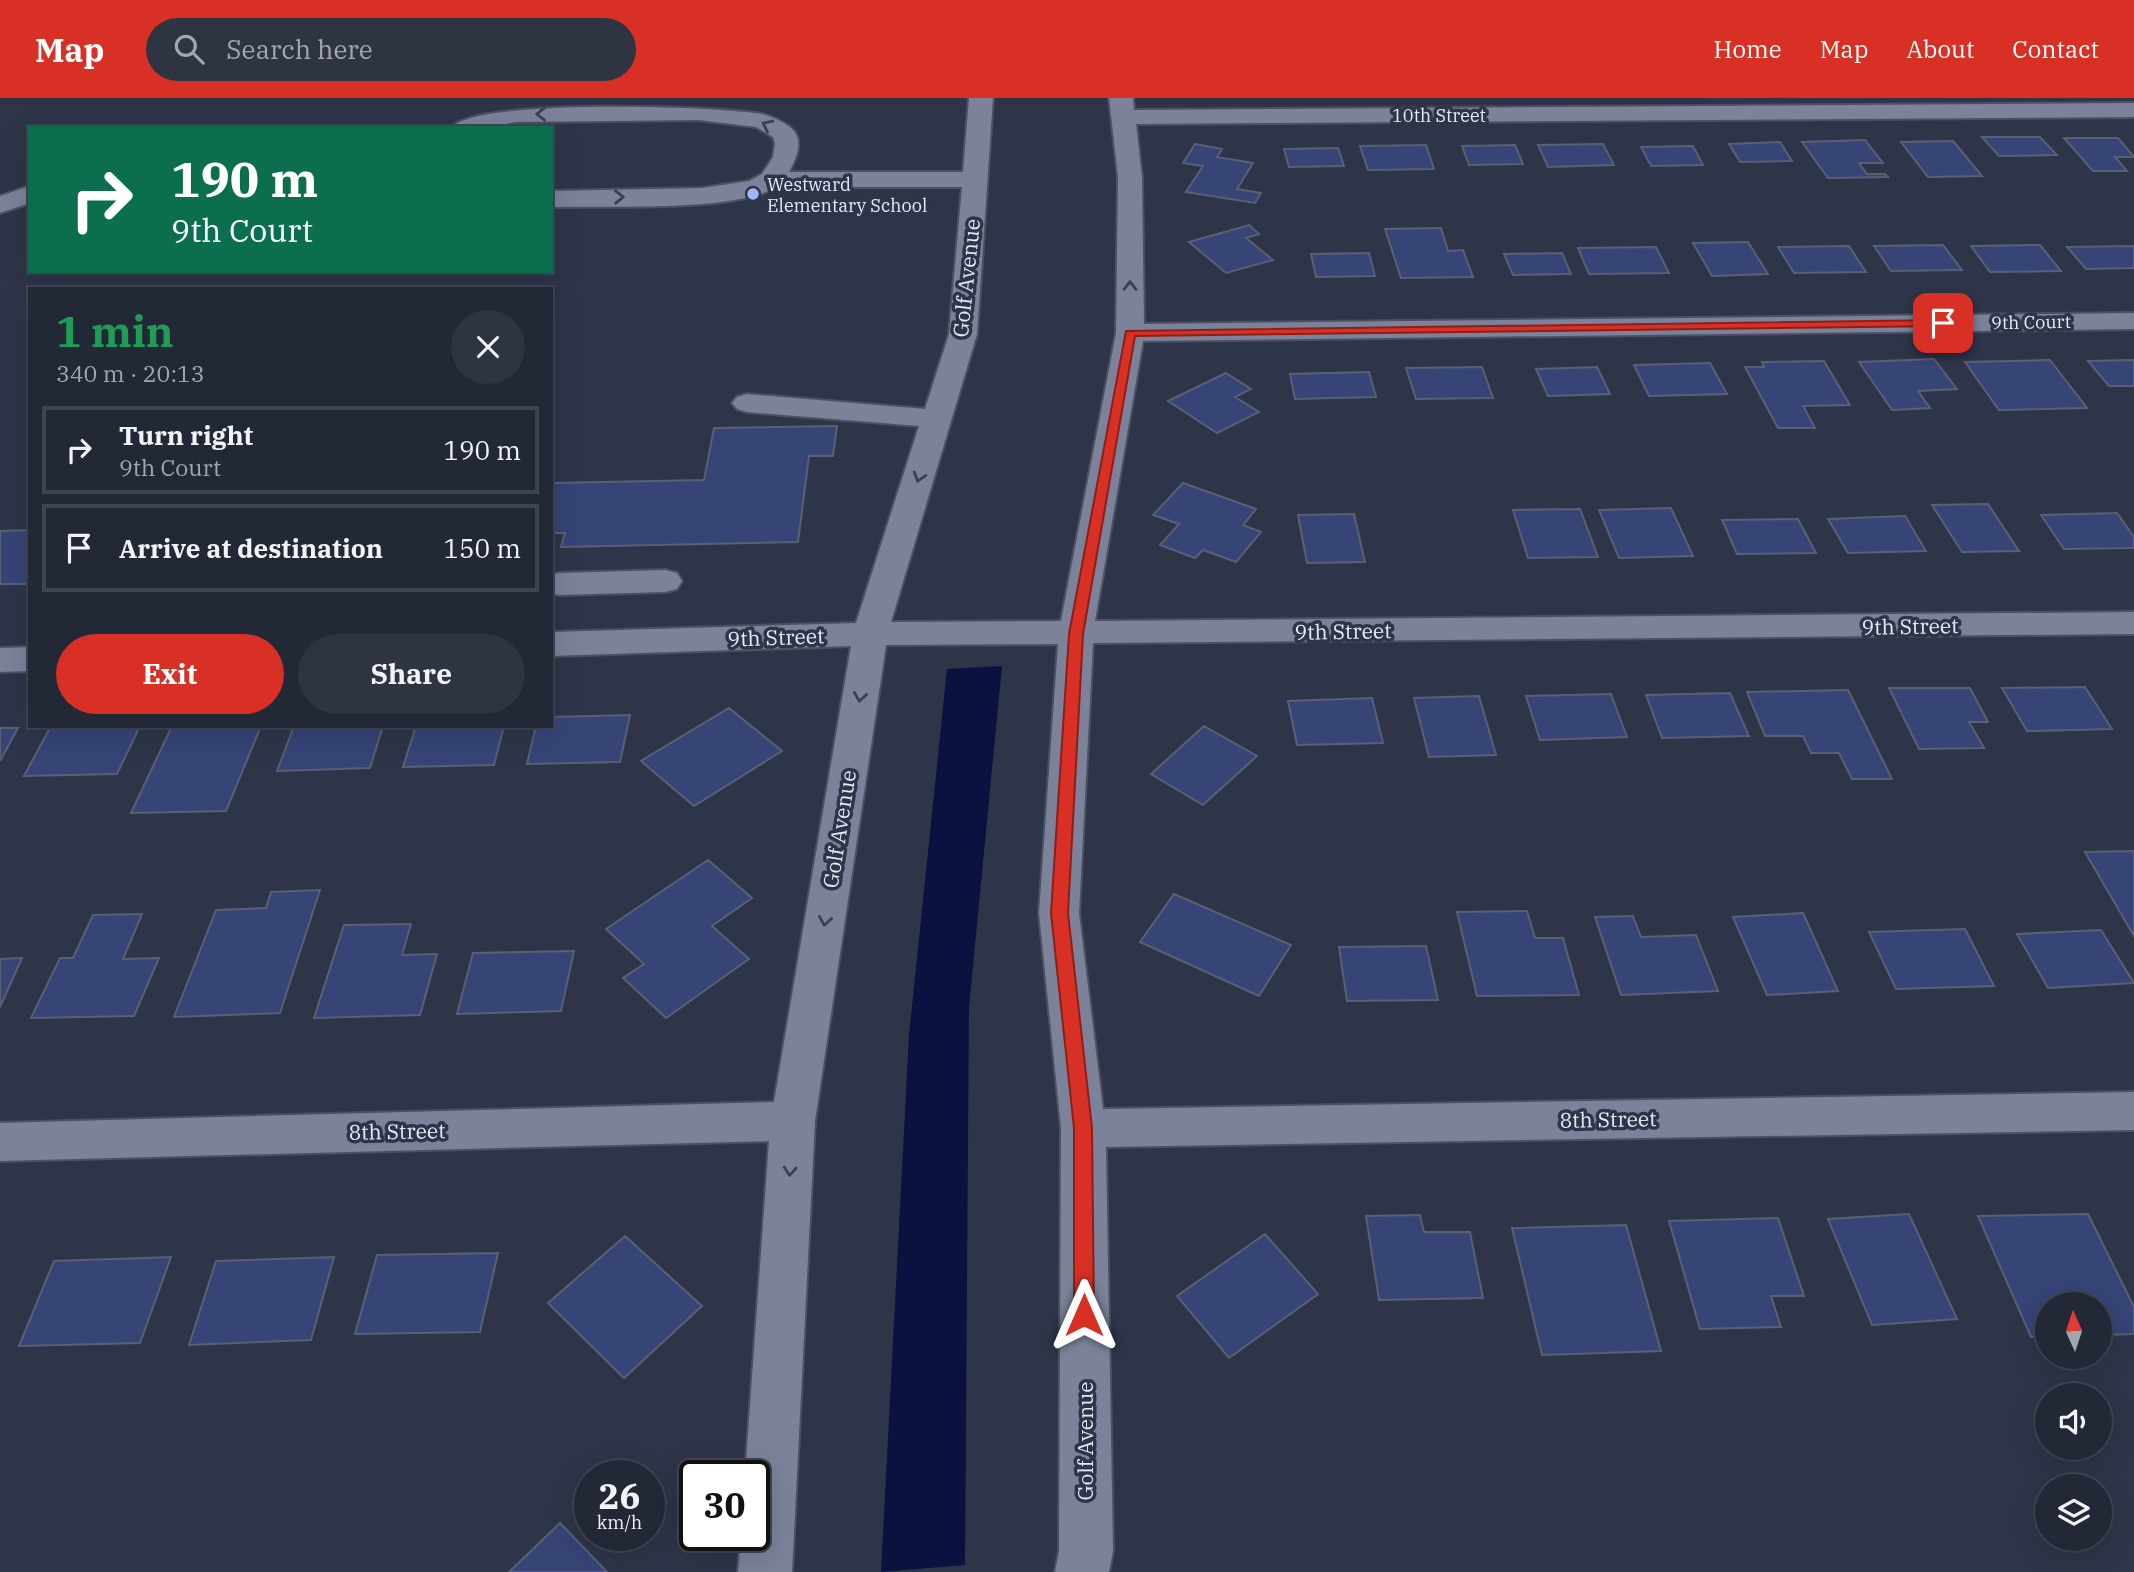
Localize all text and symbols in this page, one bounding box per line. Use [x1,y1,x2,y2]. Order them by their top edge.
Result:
search box [146,18,636,81]
text: Map [35,28,104,71]
icon: search [170,30,208,68]
text: Search here [226,32,373,66]
text: Home [1714,33,1782,65]
text: Map [1820,33,1868,65]
text: About [1906,33,1974,65]
text: Contact [2012,33,2099,65]
street label: 10th Street [1392,104,1486,127]
one-way arrow [536,107,547,122]
one-way arrow [762,119,774,133]
text: 190 m [171,147,318,210]
icon: right [56,154,147,245]
place label: Westward Elementary School [767,173,927,217]
marker: Westward Elementary School [745,186,761,202]
one-way arrow [614,190,625,205]
text: 9th Court [171,209,313,251]
street label: Golf Avenue [946,217,986,339]
one-way arrow [1122,280,1138,291]
pin [1913,293,1973,353]
text: 1 min [56,304,174,359]
icon: arrive [1924,304,1962,342]
button: close [451,310,525,384]
street label: 9th Court [1991,310,2071,334]
text: 340 m · 20:13 [56,358,205,388]
text: Turn right [119,418,253,452]
icon: right [60,431,98,469]
text: 190 m [443,433,521,467]
text: 9th Court [119,452,221,482]
one-way arrow [913,471,928,483]
icon: arrive [60,529,98,567]
text: Arrive at destination [119,531,383,565]
text: 150 m [443,531,521,565]
street label: 9th Street [1861,611,1959,641]
street label: 9th Street [1294,616,1392,646]
street label: 9th Street [727,621,825,653]
button: Exit [56,634,284,714]
button: Share [298,634,525,714]
one-way arrow [853,691,868,703]
street label: Golf Avenue [816,768,862,890]
one-way arrow [817,916,832,927]
street label: 8th Street [1559,1104,1657,1134]
street label: 8th Street [348,1116,446,1146]
one-way arrow [783,1166,798,1177]
position arrow [1047,1278,1121,1352]
north arrow [2035,1292,2112,1368]
map controls [2035,1292,2112,1551]
street label: Golf Avenue [1071,1381,1099,1501]
button: sound [2035,1383,2112,1460]
speed limit sign: 30 [679,1460,770,1551]
text: 26 [598,1473,641,1519]
button: layers [2035,1474,2112,1551]
text: km/h [597,1511,642,1534]

